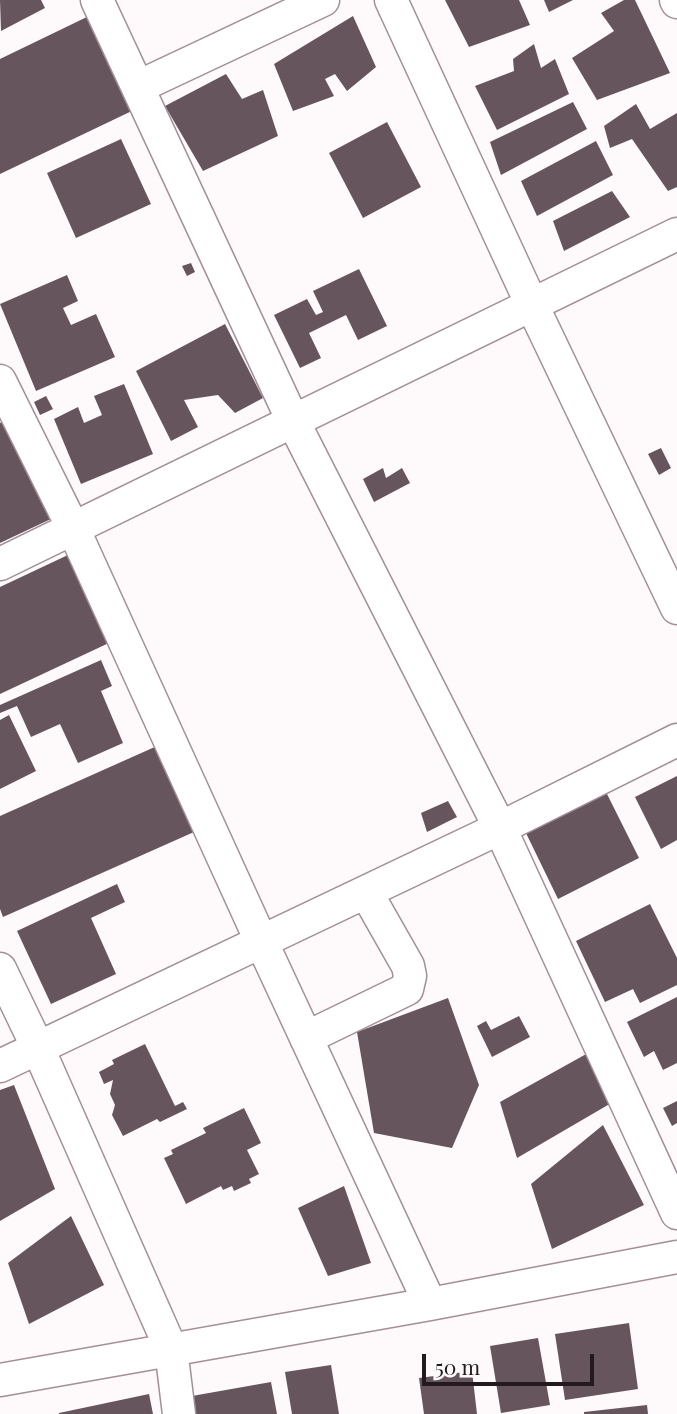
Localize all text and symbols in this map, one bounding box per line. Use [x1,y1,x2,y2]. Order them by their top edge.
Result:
scale bar [425,1340,596,1384]
text: 50 m [435,1352,480,1380]

